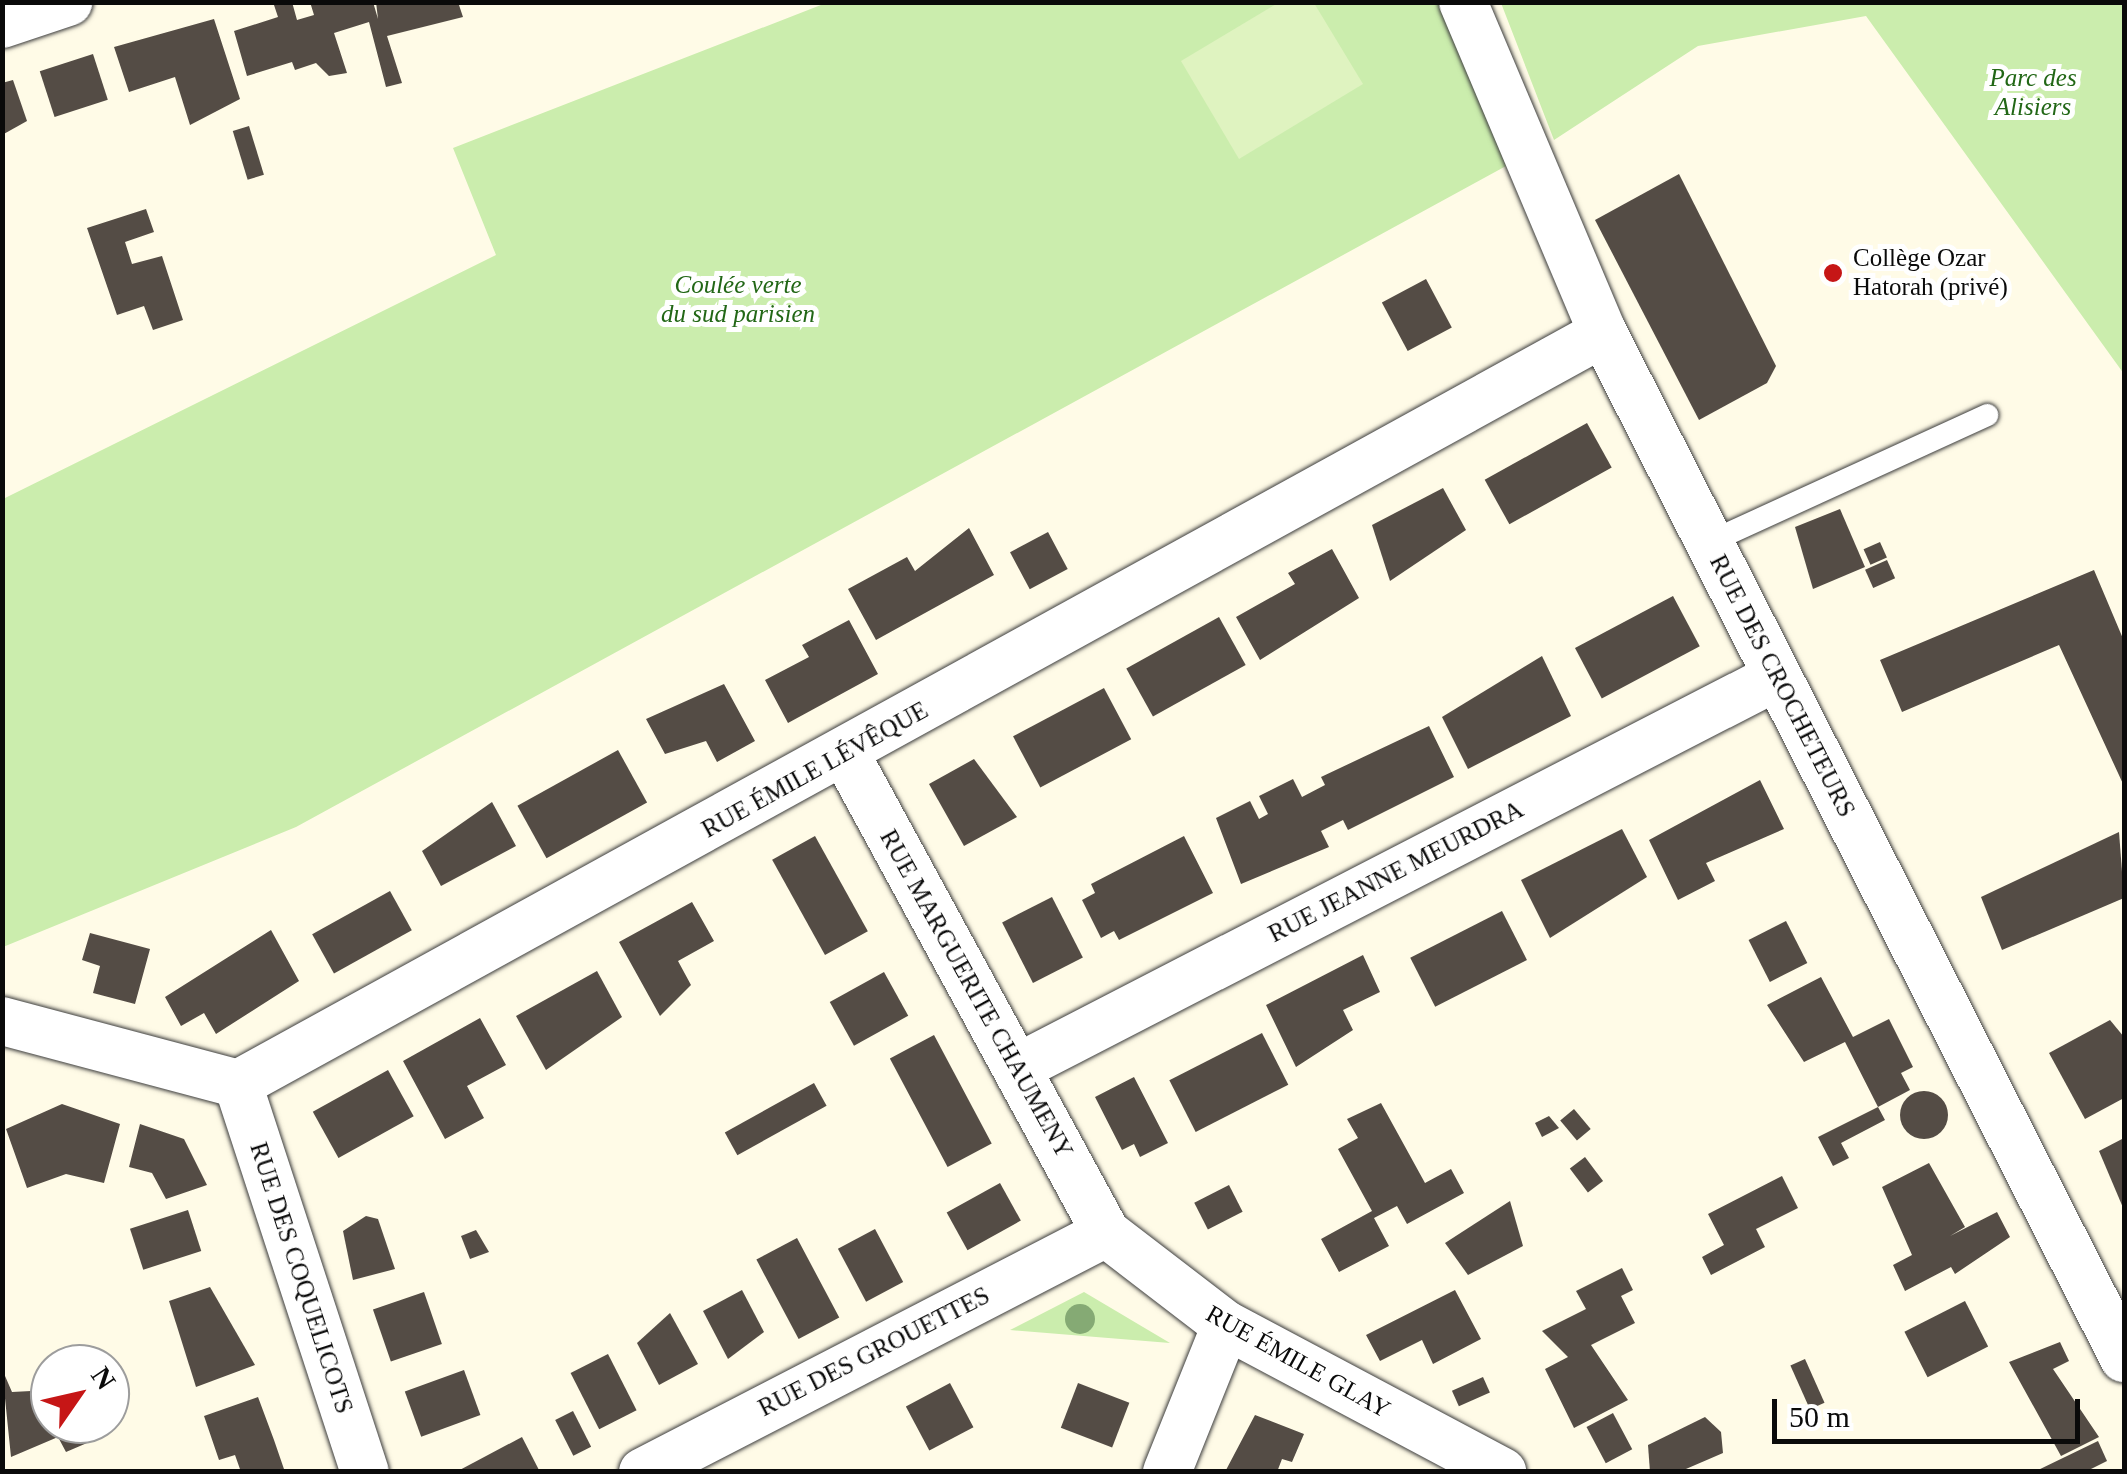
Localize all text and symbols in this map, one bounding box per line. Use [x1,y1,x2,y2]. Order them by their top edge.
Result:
park label: Parc des Alisiers [1989,64,2077,123]
place label: Collège Ozar Hatorah (privé) [1853,244,2008,303]
marker: Collège Ozar Hatorah (privé) [1822,262,1844,284]
park label: Coulée verte du sud parisien [661,271,815,330]
street label: RUE DES CROCHETEURS [1703,550,1861,822]
street label: RUE ÉMILE LÉVÊQUE [697,695,933,845]
street label: RUE JEANNE MEURDRA [1264,795,1528,949]
street label: RUE MARGUERITE CHAUMENY [873,825,1079,1163]
street label: RUE DES COQUELICOTS [243,1139,359,1417]
street label: RUE DES GROUETTES [753,1281,995,1423]
street label: RUE ÉMILE GLAY [1201,1299,1395,1425]
north arrow [30,1344,130,1444]
text: N [85,1361,122,1395]
scale bar [1777,1379,2084,1441]
text: 50 m [1789,1400,1850,1433]

